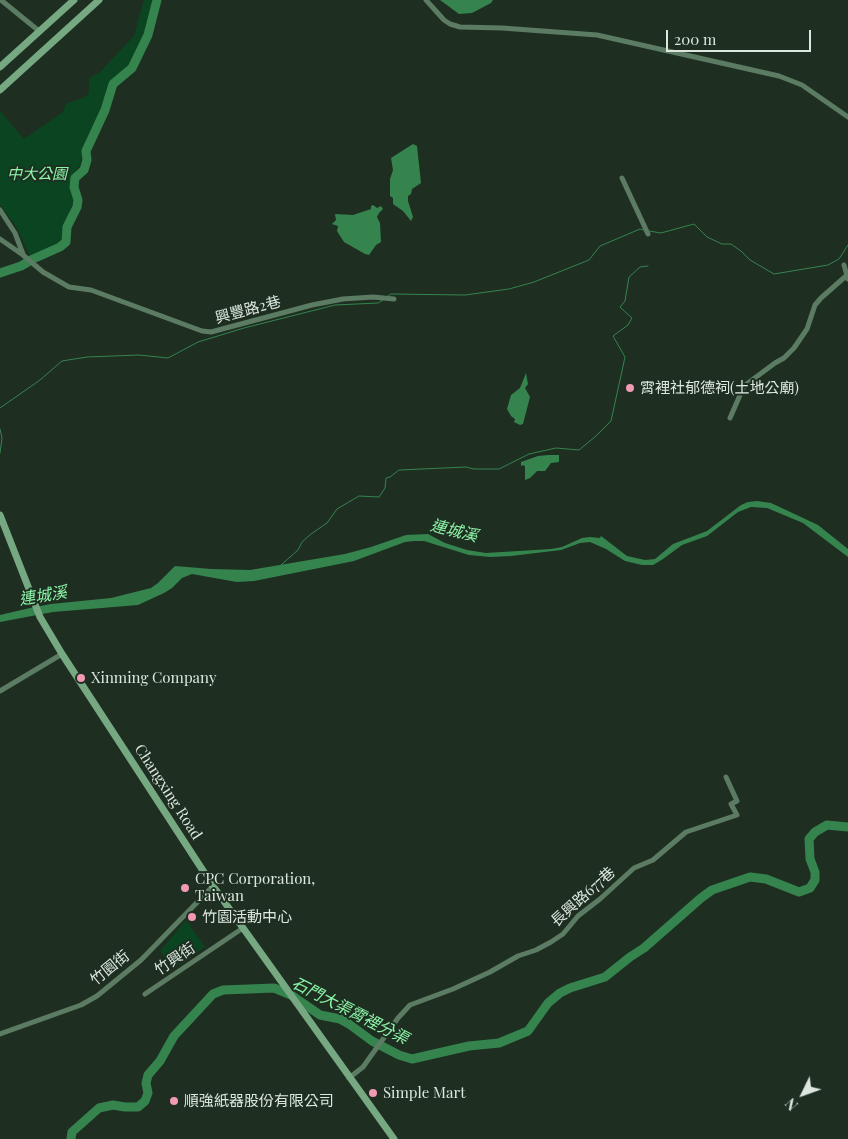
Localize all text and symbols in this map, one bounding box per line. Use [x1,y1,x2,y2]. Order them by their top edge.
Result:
scale bar [668,20,813,52]
text: 200 m [674,29,716,49]
park label: 中大公園 [7,165,67,183]
street label: 興豐路2巷 [213,293,283,327]
place label: 霄裡社郁德祠(土地公廟) [640,379,799,397]
marker: 霄裡社郁德祠(土地公廟) [624,382,636,394]
water label: 連城溪 [428,516,480,546]
water label: 連城溪 [18,583,68,609]
place label: Xinming Company [91,669,216,687]
marker: Xinming Company [75,672,87,684]
street label: Changxing Road [130,741,206,843]
street label: 長興路677巷 [547,864,619,930]
place label: CPC Corporation, Taiwan [195,870,315,905]
marker: CPC Corporation, Taiwan [179,882,191,894]
place label: 竹園活動中心 [202,908,292,926]
marker: 竹園活動中心 [186,911,198,923]
street label: 竹興街 [151,939,199,979]
street label: 竹園街 [87,947,133,989]
water label: 石門大渠霄裡分渠 [289,973,411,1049]
north arrow [778,1069,828,1119]
place label: Simple Mart [383,1084,465,1102]
marker: Simple Mart [367,1087,379,1099]
place label: 順強紙器股份有限公司 [184,1092,334,1110]
text: N [781,1094,802,1114]
marker: 順強紙器股份有限公司 [168,1095,180,1107]

